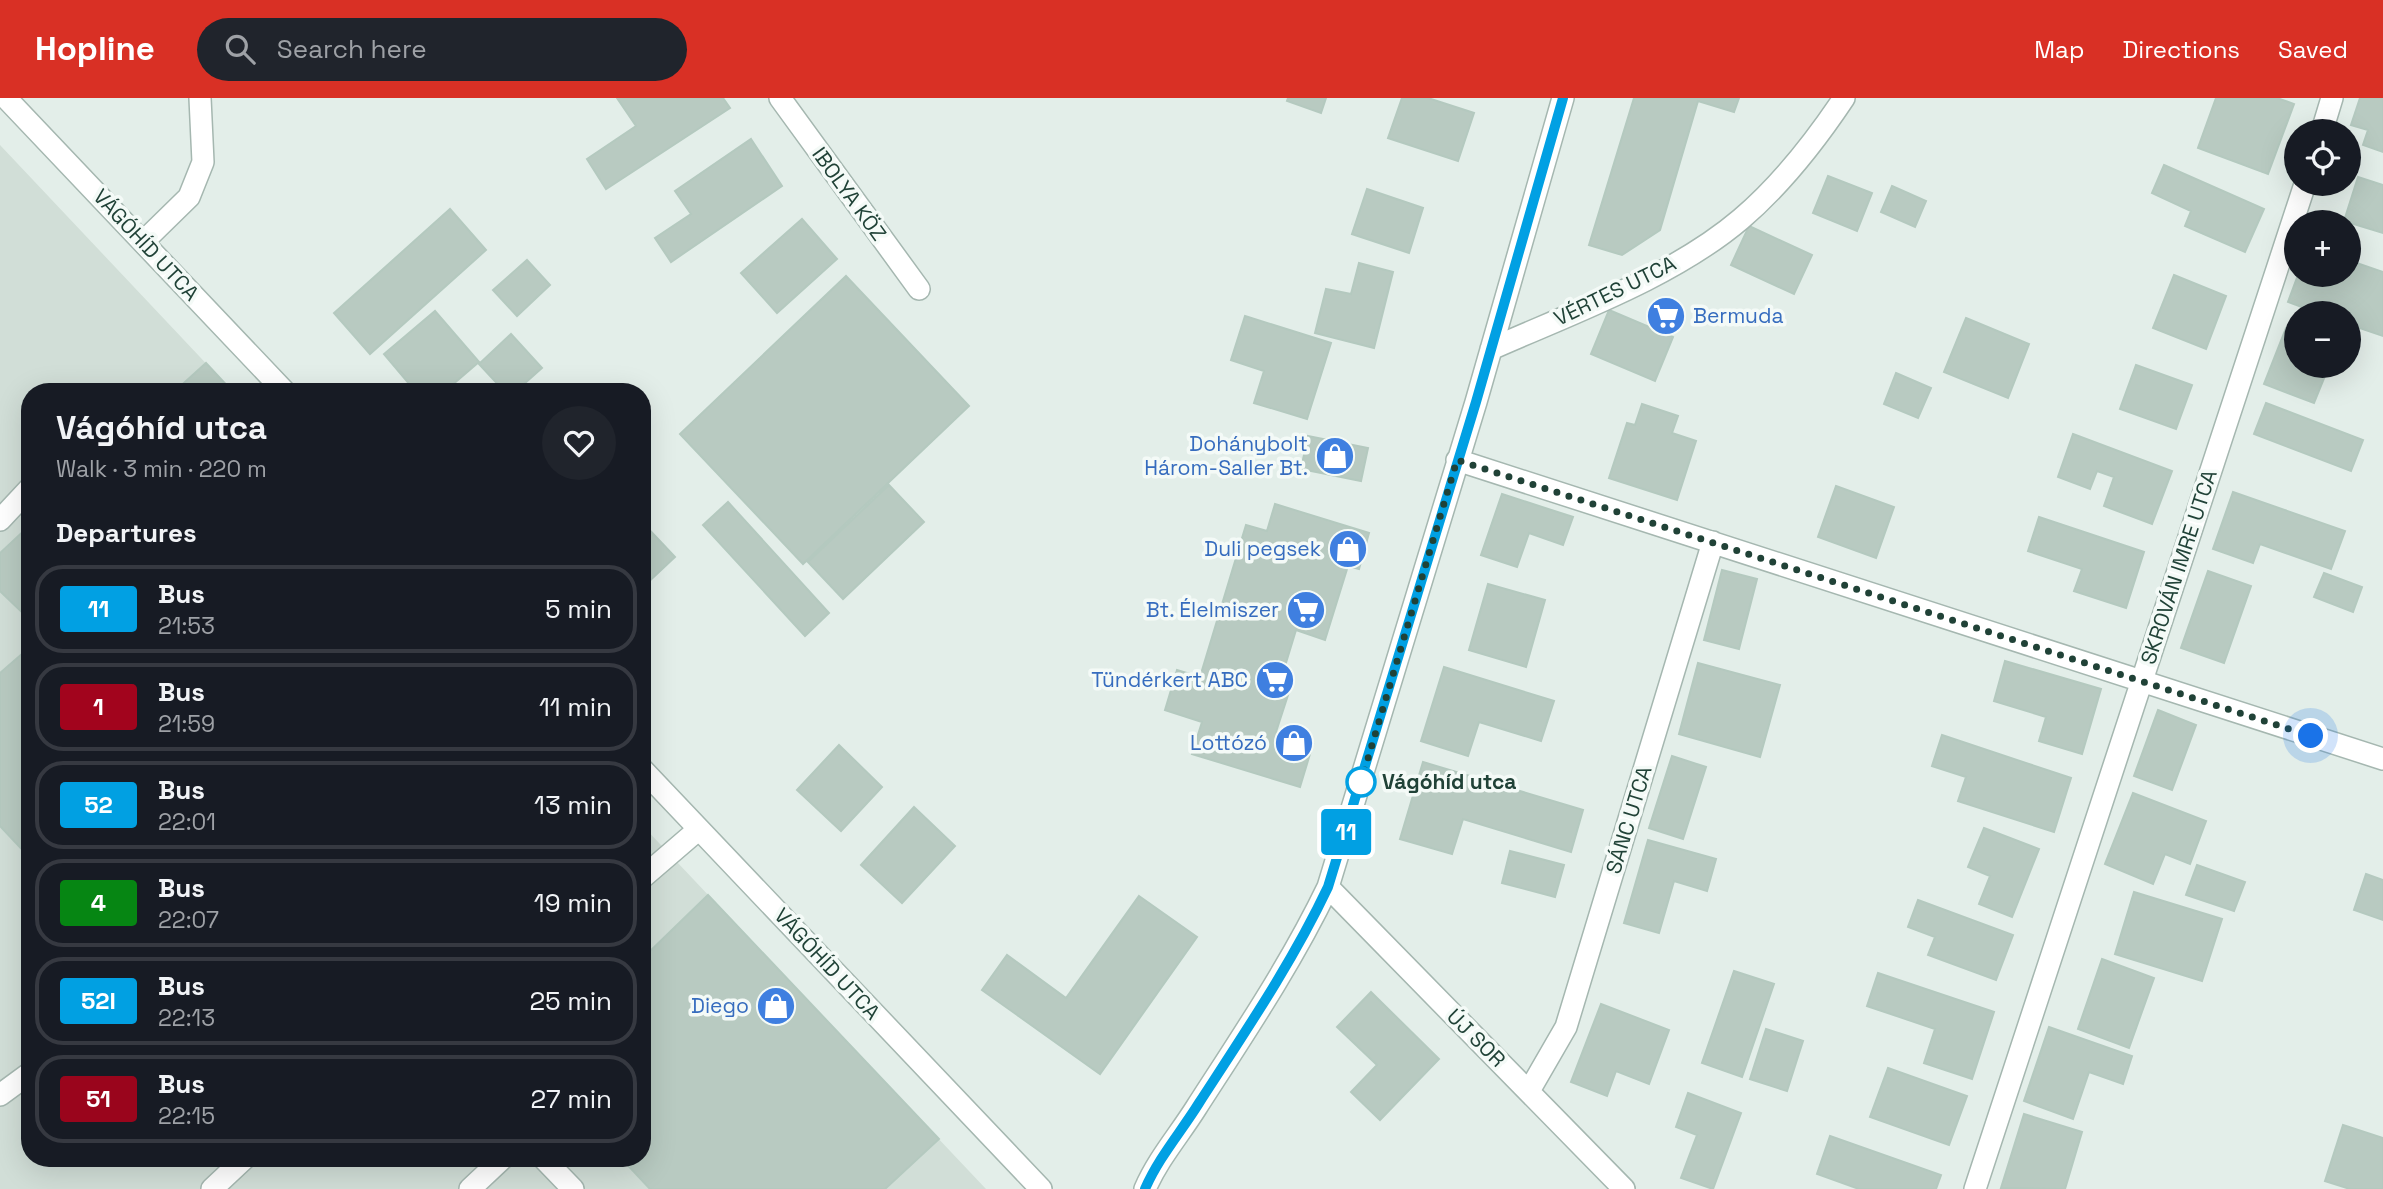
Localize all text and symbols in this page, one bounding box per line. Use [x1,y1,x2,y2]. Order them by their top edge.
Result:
search box [197,18,687,81]
text: Hopline [35,28,155,70]
icon: search [221,30,259,68]
text: Search here [277,32,427,66]
text: Map [2034,34,2084,65]
text: Directions [2122,34,2240,65]
text: Saved [2278,34,2348,65]
map controls [2284,119,2361,378]
button: locate [2284,119,2361,196]
street label: IBOLYA KÖZ [806,141,893,246]
street label: VÁGÓHÍD UTCA [88,183,205,306]
button: + [2284,210,2361,287]
street label: VÉRTES UTCA [1549,249,1680,332]
supermarket icon: Bermuda [1645,295,1687,337]
button: − [2284,301,2361,378]
place label: Bermuda [1693,302,1784,329]
button: heart [542,406,616,480]
text: Vágóhíd utca [56,407,267,449]
place label: Dohánybolt Három-Saller Bt. [1144,430,1308,481]
shop icon: Dohánybolt Három-Saller Bt. [1314,435,1356,477]
text: Walk · 3 min · 220 m [56,454,267,484]
street label: SKROVÁN IMRE UTCA [2134,466,2223,668]
text: Departures [56,516,197,550]
shop icon: Duli pegsek [1327,528,1369,570]
place label: Duli pegsek [1204,535,1321,562]
text: Bus [158,577,205,611]
supermarket icon: Bt. Élelmiszer [1285,589,1327,631]
text: 5 min [545,592,612,626]
text: 11 [88,593,109,624]
place label: Bt. Élelmiszer [1146,596,1279,623]
text: 21:53 [158,611,215,641]
supermarket icon: Tündérkert ABC [1254,659,1296,701]
place label: Tündérkert ABC [1091,666,1248,693]
text: Bus [158,675,205,709]
text: 11 min [539,690,612,724]
text: 1 [93,691,104,722]
text: 21:59 [158,709,215,739]
your location [2293,718,2328,753]
shop icon: Lottózó [1273,722,1315,764]
place label: Lottózó [1190,729,1267,756]
street label: SÁNC UTCA [1599,763,1658,877]
marker: Vágóhíd utca [1346,767,1376,797]
place label: Vágóhíd utca [1382,768,1516,795]
text: Bus [158,773,205,807]
text: 13 min [534,788,612,822]
text: 52 [84,789,113,820]
text: 22:01 [158,807,216,837]
line badge: 11 [1314,809,1378,855]
text: 11 [1335,816,1357,847]
text: Bus [158,871,205,905]
text: 19 min [534,886,612,920]
text: 4 [91,887,106,918]
street label: VÁGÓHÍD UTCA [769,902,886,1025]
text: 22:07 [158,905,219,935]
text: Bus [158,969,205,1003]
text: 25 min [529,984,612,1018]
text: 52I [81,985,116,1016]
shop icon: Diego [755,985,797,1027]
place label: Diego [691,992,749,1019]
text: 22:13 [158,1003,215,1033]
street label: ÚJ SOR [1441,1003,1511,1073]
text: Bus [158,1067,205,1101]
text: 27 min [531,1082,612,1116]
text: 51 [86,1083,111,1114]
text: 22:15 [158,1101,215,1131]

